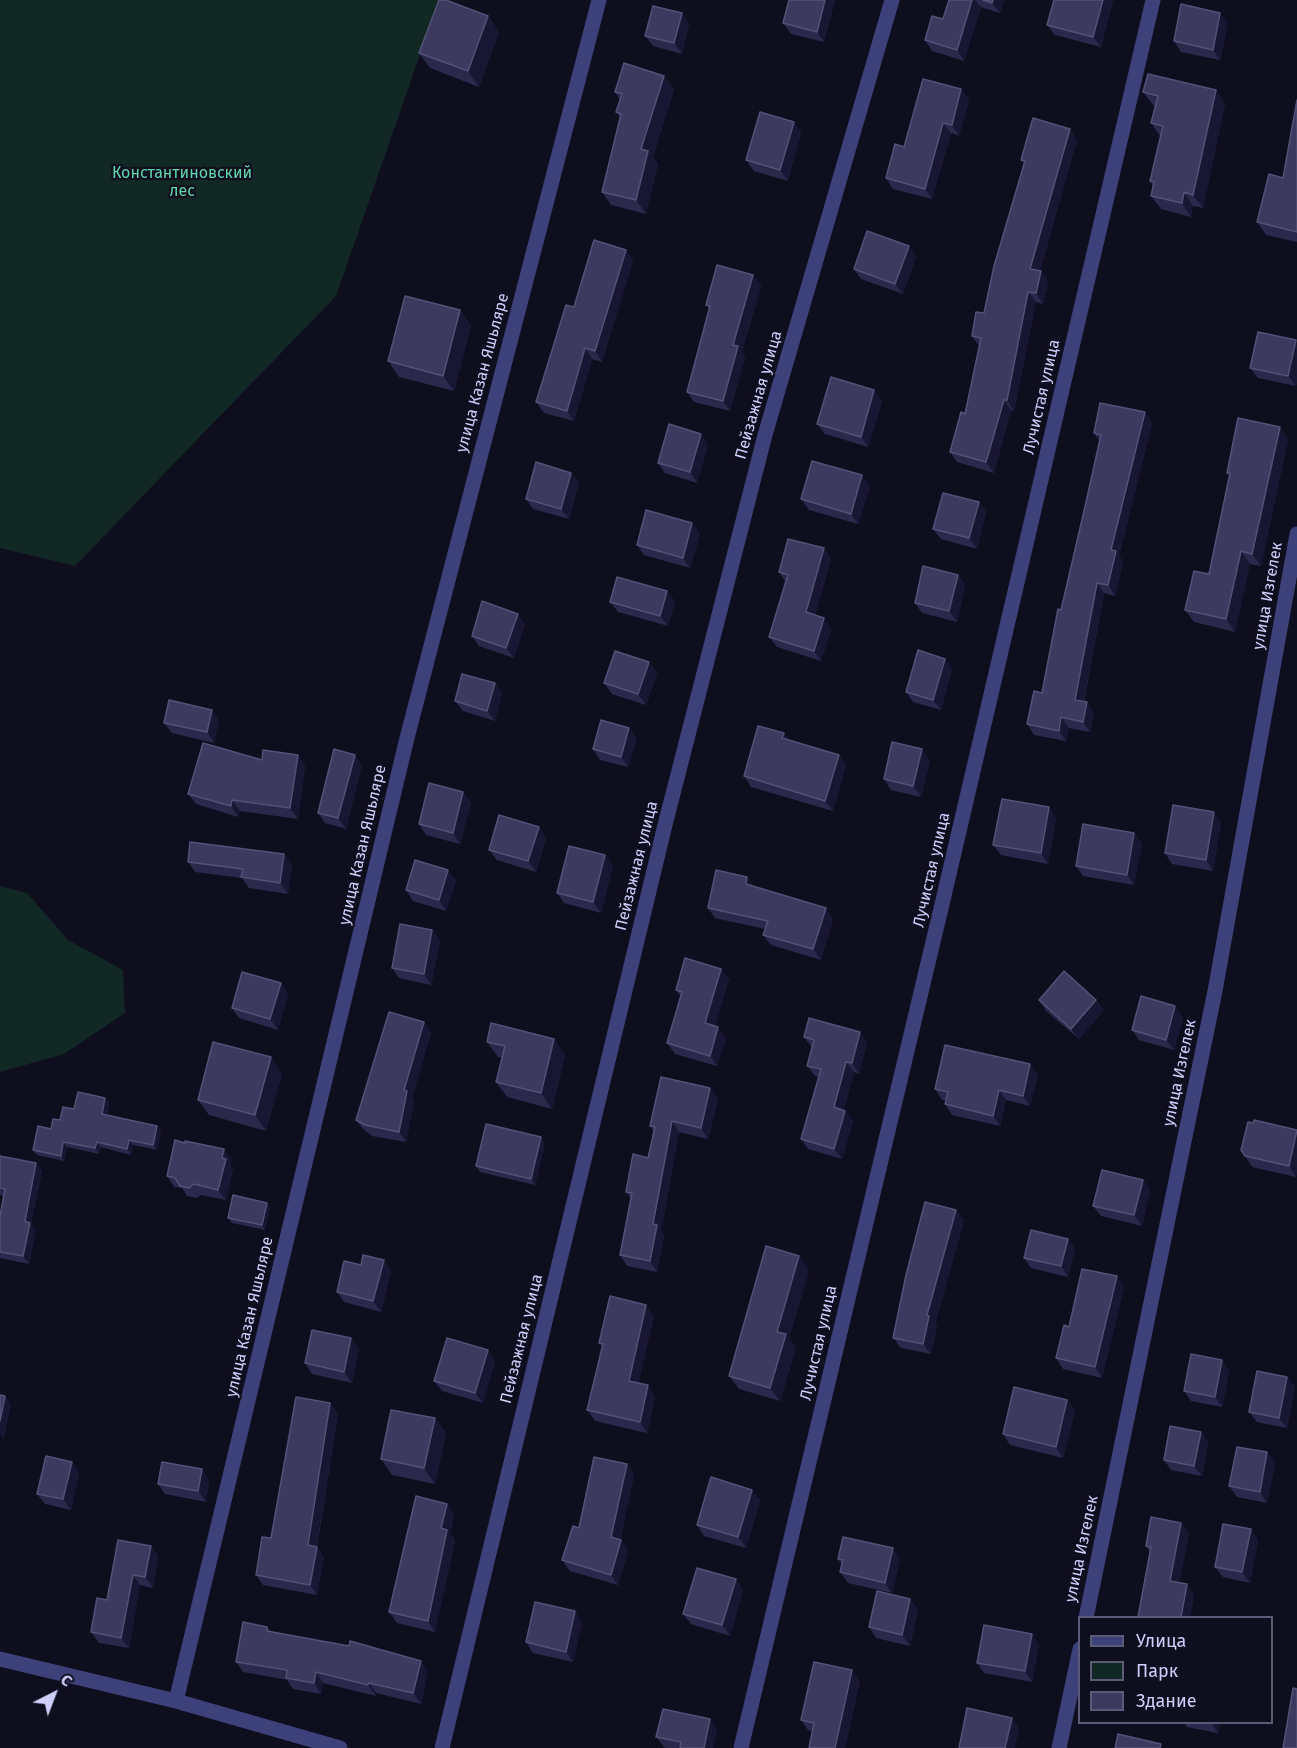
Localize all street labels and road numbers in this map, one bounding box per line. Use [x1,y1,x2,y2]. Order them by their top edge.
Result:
street label: улица Казан Яшьляре [452,291,514,455]
street label: Пейзажная улица [731,328,787,462]
street label: Лучистая улица [1019,338,1065,456]
street label: улица Изгелек [1249,541,1287,651]
street label: улица Казан Яшьляре [335,763,391,927]
street label: Пейзажная улица [612,799,662,933]
street label: Лучистая улица [909,811,955,929]
street label: улица Изгелек [1159,1018,1201,1128]
street label: улица Казан Яшьляре [222,1235,278,1399]
street label: Пейзажная улица [497,1272,547,1406]
street label: Лучистая улица [796,1284,842,1402]
street label: улица Изгелек [1061,1494,1103,1604]

